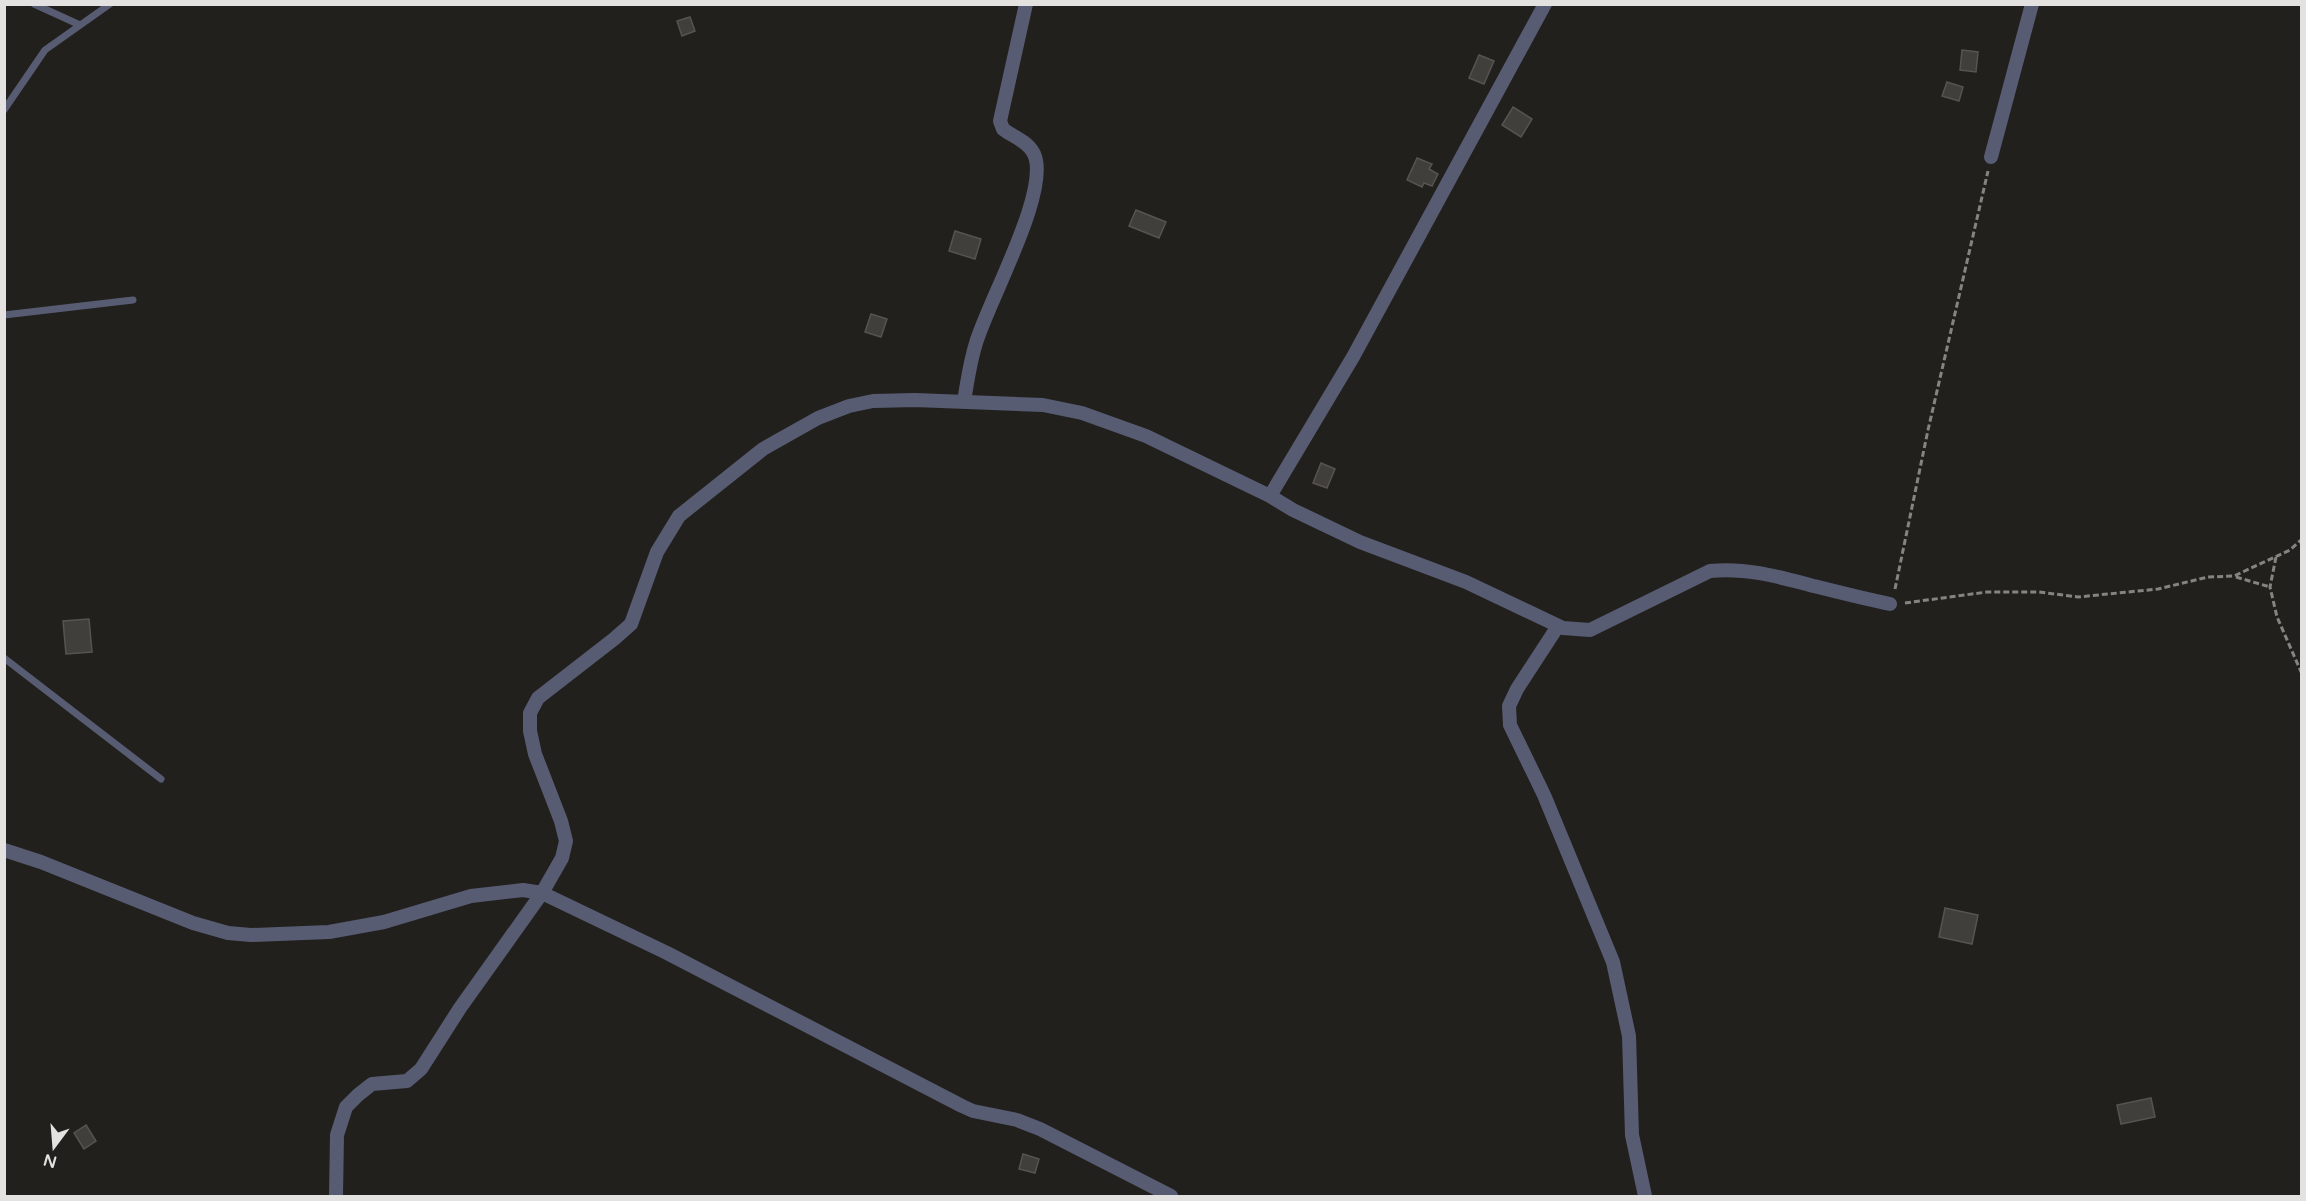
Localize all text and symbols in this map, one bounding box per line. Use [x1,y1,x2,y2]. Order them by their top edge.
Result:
north arrow [24,1117,84,1177]
text: N [41,1149,59,1172]

